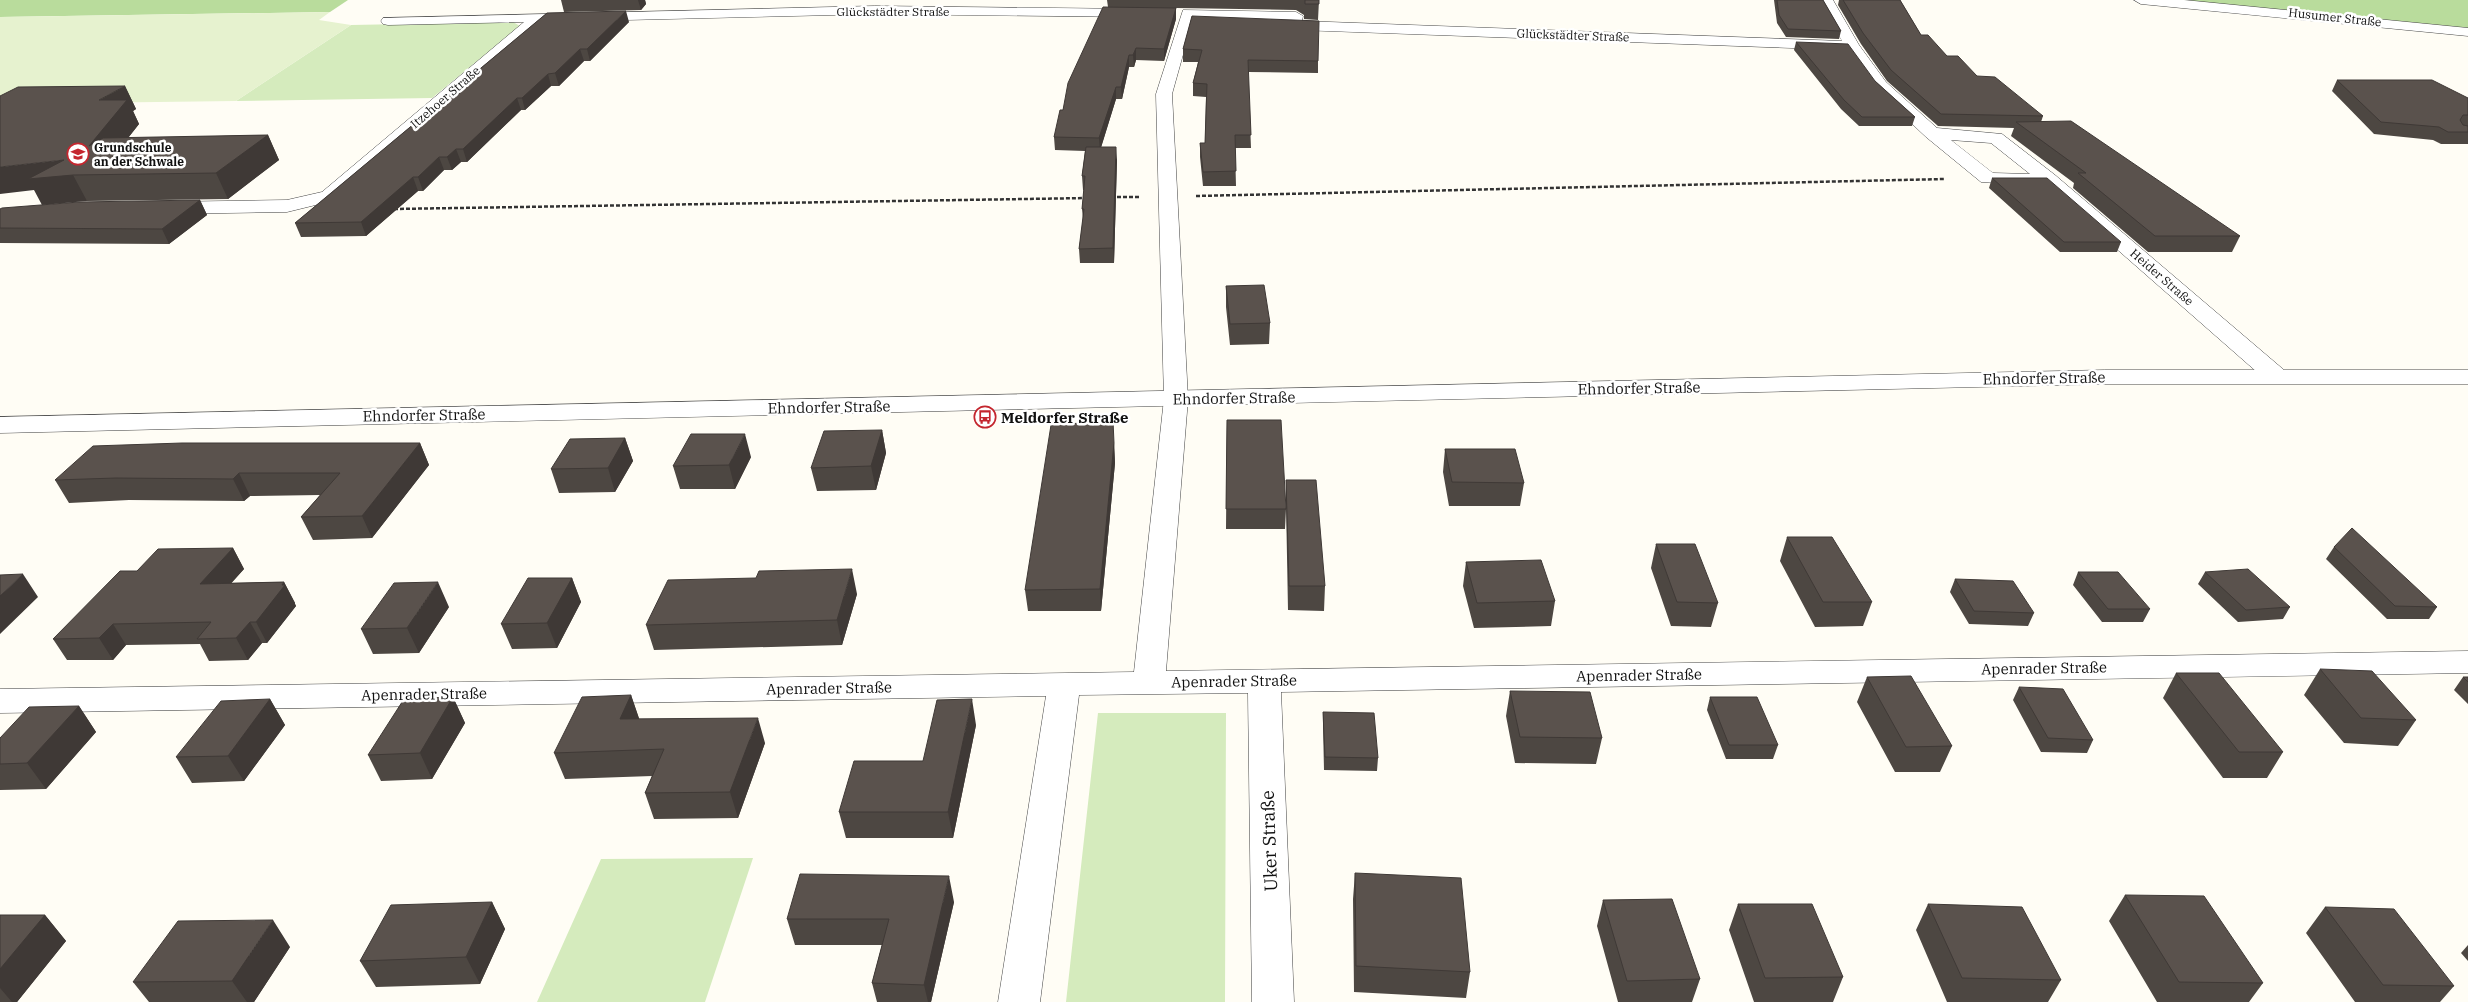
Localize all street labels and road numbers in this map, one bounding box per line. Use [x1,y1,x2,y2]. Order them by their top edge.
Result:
street label: Glückstädter Straße [837,4,949,19]
street label: Husumer Straße [2288,5,2382,29]
street label: Glückstädter Straße [1516,26,1630,44]
street label: Itzehoer Straße [407,63,483,131]
street label: Heider Straße [2127,245,2197,309]
street label: Ehndorfer Straße [1982,367,2106,389]
street label: Ehndorfer Straße [1577,377,1701,399]
street label: Ehndorfer Straße [1172,387,1296,409]
street label: Ehndorfer Straße [767,396,891,418]
street label: Ehndorfer Straße [362,404,486,426]
street label: Apenrader Straße [1981,657,2107,679]
street label: Apenrader Straße [1576,664,1702,686]
street label: Apenrader Straße [1171,670,1297,692]
street label: Apenrader Straße [766,677,892,699]
street label: Apenrader Straße [361,683,487,705]
street label: Uker Straße [1256,790,1282,892]

